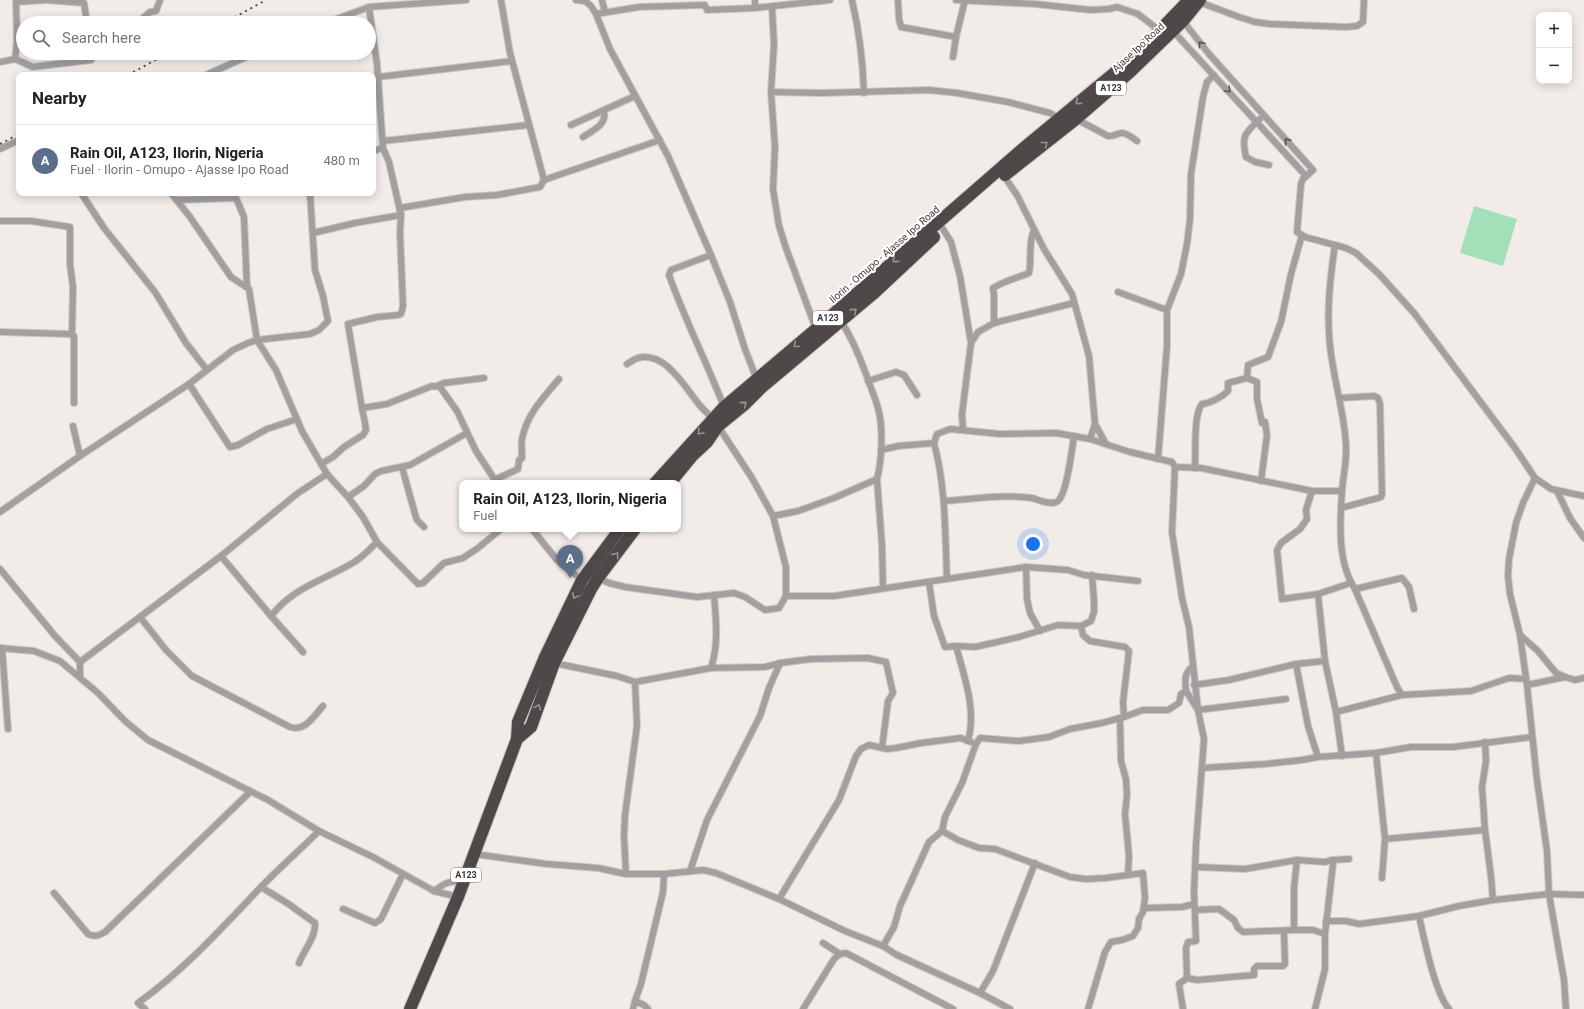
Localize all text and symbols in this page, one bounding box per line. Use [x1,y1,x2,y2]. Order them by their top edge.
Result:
map controls [1536,12,1572,84]
button: + [1536,12,1572,48]
search box [16,16,376,60]
street label: Ajase Ipo Road [1110,21,1167,74]
icon: search [30,27,52,49]
text: Search here [62,29,141,47]
one-way arrow [1199,41,1206,48]
button: − [1536,48,1572,84]
road number: A123 [1096,81,1126,95]
one-way arrow [1223,85,1231,93]
text: Nearby [32,88,87,108]
one-way arrow [1076,98,1083,105]
one-way arrow [1285,138,1292,145]
one-way arrow [1040,142,1047,149]
text: Rain Oil, A123, Ilorin, Nigeria [70,144,264,162]
text: A [41,153,49,168]
text: 480 m [323,153,360,168]
text: Fuel · Ilorin - Omupo - Ajasse Ipo Road [70,162,289,177]
street label: Ilorin - Omupo - Ajasse Ipo Road [827,204,942,305]
one-way arrow [892,256,900,263]
one-way arrow [849,308,856,315]
road number: A123 [813,311,843,325]
one-way arrow [794,340,801,347]
one-way arrow [740,402,747,409]
one-way arrow [697,427,705,435]
popup [459,480,681,532]
text: Rain Oil, A123, Ilorin, Nigeria [473,490,667,508]
text: Fuel [473,508,497,523]
your location [1023,534,1043,554]
pin: A [557,545,583,578]
one-way arrow [611,552,619,559]
one-way arrow [572,593,580,600]
one-way arrow [533,704,541,711]
road number: A123 [451,868,481,882]

